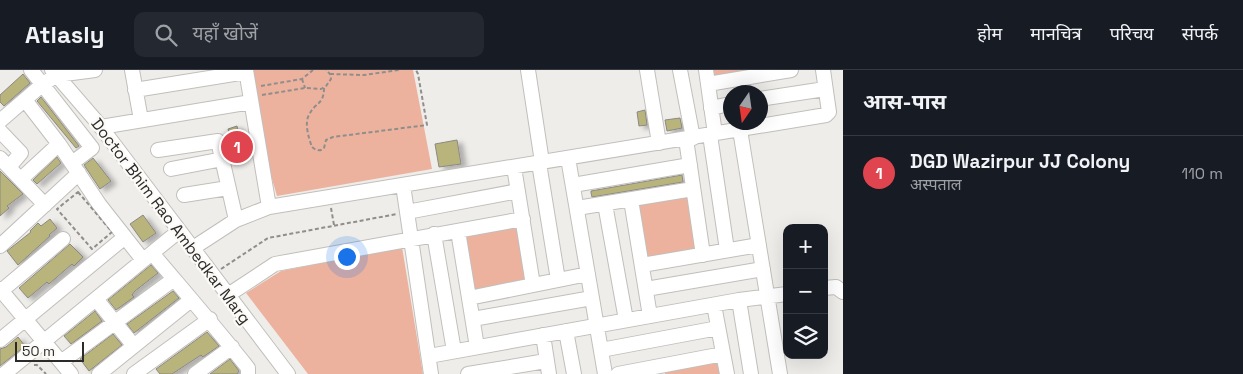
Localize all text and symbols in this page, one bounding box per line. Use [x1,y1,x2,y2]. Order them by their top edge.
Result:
search box [134,12,484,57]
text: Atlasly [25,19,104,50]
icon: search [152,21,180,49]
text: यहाँ खोजें [192,21,258,46]
text: होम [977,22,1002,45]
text: मानचित्र [1030,22,1082,45]
text: परिचय [1110,22,1154,45]
text: संपर्क [1182,22,1218,45]
north arrow [723,85,768,130]
text: आस-पास [863,88,946,115]
street label: Doctor Bhim Rao Ambedkar Marg [87,114,255,328]
pin: 1 [221,128,253,166]
text: DGD Wazirpur JJ Colony [910,149,1130,174]
text: 1 [875,163,883,184]
text: 110 m [1181,163,1223,184]
text: अस्पताल [910,174,962,195]
map controls [783,224,828,359]
button: + [783,224,828,269]
your location [334,244,360,270]
button: − [783,269,828,314]
button: layers [783,314,828,359]
scale bar [15,339,84,362]
text: 50 m [22,342,55,360]

